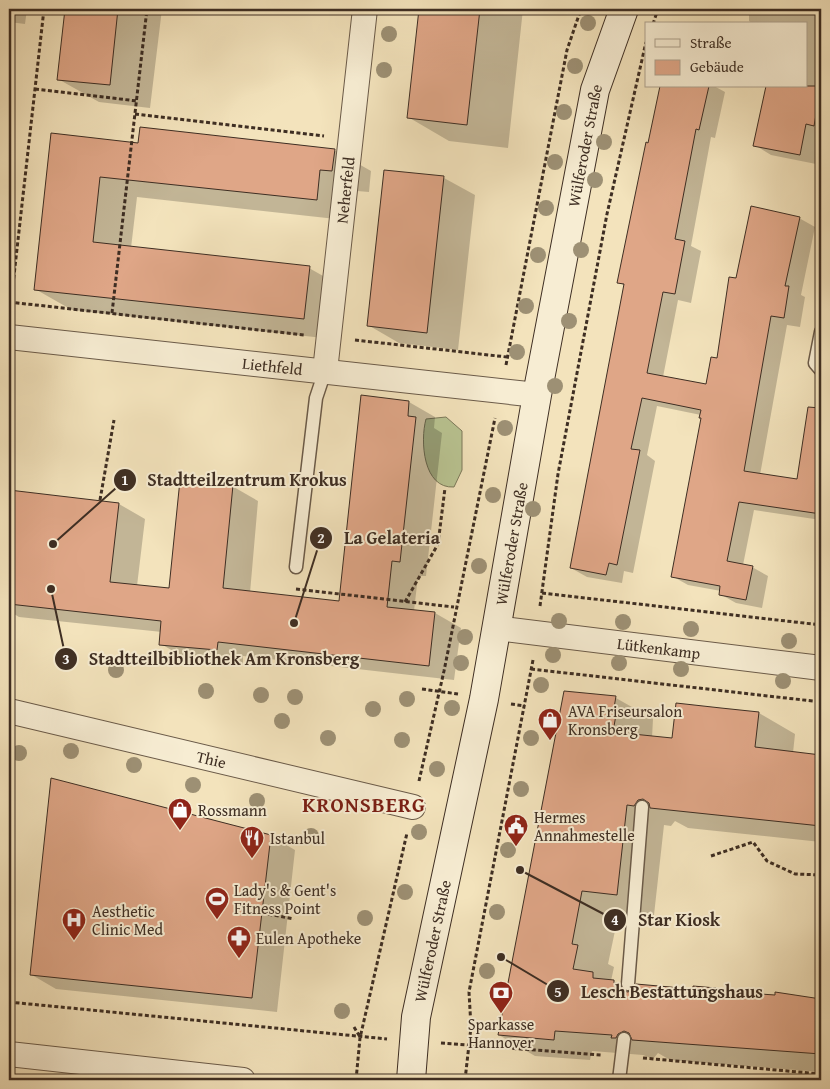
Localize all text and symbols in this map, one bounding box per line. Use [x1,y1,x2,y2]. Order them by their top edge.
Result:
legend [645,22,808,88]
text: Straße [690,32,732,53]
text: Gebäude [690,56,744,77]
street label: Wülferoder Straße [561,80,608,209]
street label: Neherfeld [329,155,361,225]
street label: Liethfeld [241,351,304,381]
callout: Stadtteilzentrum Krokus [112,464,357,497]
text: Stadtteilzentrum Krokus [147,466,347,493]
text: 1 [121,469,129,490]
street label: Wülferoder Straße [489,480,534,607]
callout: La Gelateria [309,521,450,554]
text: La Gelateria [344,524,441,551]
text: 2 [317,527,325,548]
street label: Lütkenkamp [616,631,702,665]
callout: Stadtteilbibliothek Am Kronsberg [54,642,369,675]
text: Stadtteilbibliothek Am Kronsberg [89,645,360,672]
text: 3 [62,648,70,669]
place label: AVA Friseursalon Kronsberg [568,699,682,741]
shop icon: AVA Friseursalon Kronsberg [537,707,563,741]
street label: Thie [194,744,229,774]
district label: KRONSBERG [302,789,426,820]
shop icon: Rossmann [167,797,193,831]
place label: Rossmann [198,798,267,822]
place label: Hermes Annahmestelle [534,805,635,847]
public building icon: Hermes Annahmestelle [503,813,529,847]
restaurant icon: Istanbul [239,825,265,859]
place label: Istanbul [270,826,325,850]
place label: Lady's & Gent's Fitness Point [234,878,336,920]
street label: Wülferoder Straße [408,878,457,1004]
sports icon: Lady's & Gent's Fitness Point [204,886,230,920]
place label: Aesthetic Clinic Med [92,899,163,941]
callout: Star Kiosk [603,903,730,936]
text: Star Kiosk [638,906,721,933]
hospital icon: Aesthetic Clinic Med [61,907,87,941]
text: 4 [611,909,619,930]
pharmacy icon: Eulen Apotheke [226,925,252,959]
place label: Eulen Apotheke [256,926,361,950]
callout: Lesch Bestattungshaus [546,975,773,1008]
text: Lesch Bestattungshaus [581,978,763,1005]
bank icon: Sparkasse Hannover [488,980,514,1014]
text: 5 [554,981,562,1002]
place label: Sparkasse Hannover [468,1012,534,1054]

